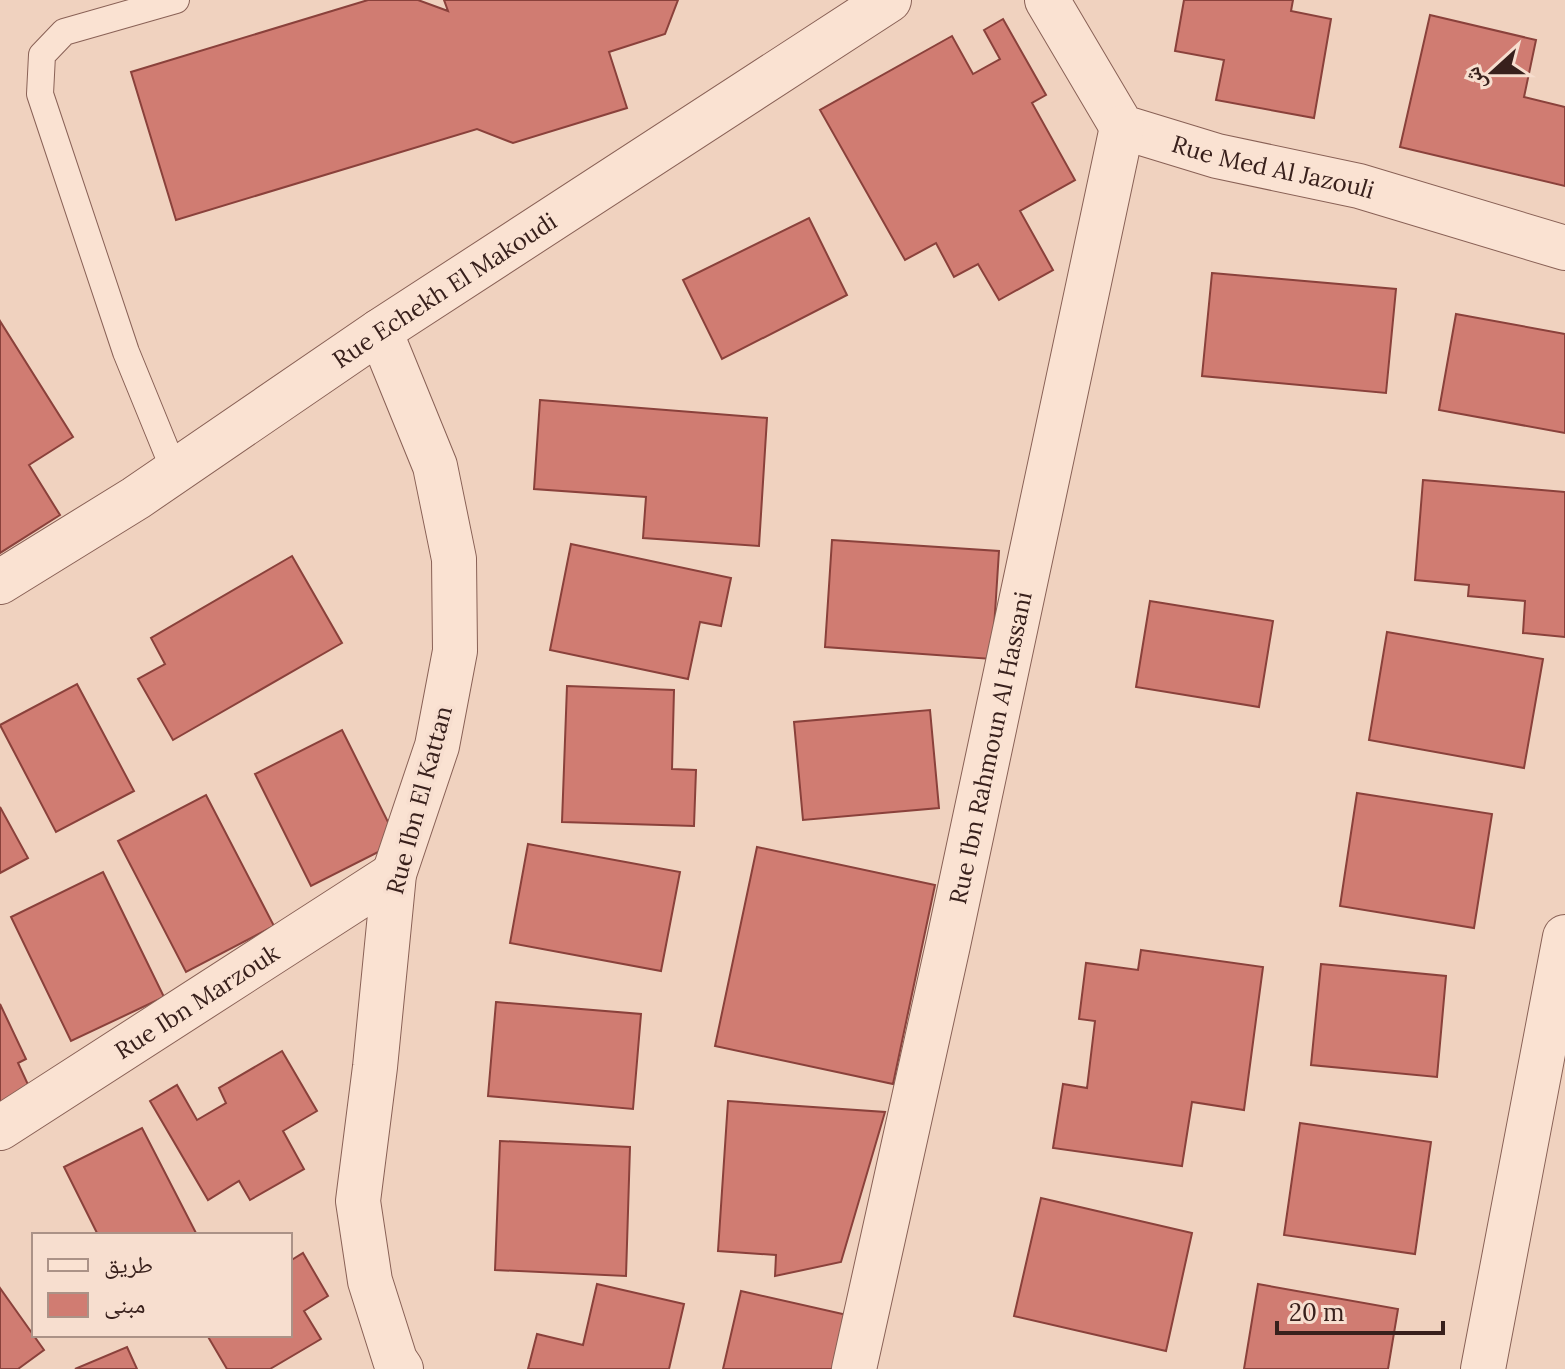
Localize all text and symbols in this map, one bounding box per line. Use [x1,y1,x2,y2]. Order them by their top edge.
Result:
north arrow [1453,32,1533,112]
text: ش [1457,63,1492,95]
street label: Rue Med Al Jazouli [1168,128,1378,205]
street label: Rue Echekh El Makoudi [326,205,562,375]
street label: Rue Ibn Rahmoun Al Hassani [942,588,1038,907]
street label: Rue Ibn El Kattan [379,702,459,898]
street label: Rue Ibn Marzouk [108,937,285,1066]
legend [32,1233,292,1337]
text: طريق [104,1249,153,1280]
scale bar [1277,1285,1443,1335]
text: مبنى [104,1289,145,1320]
text: 20 m [1289,1297,1345,1328]

